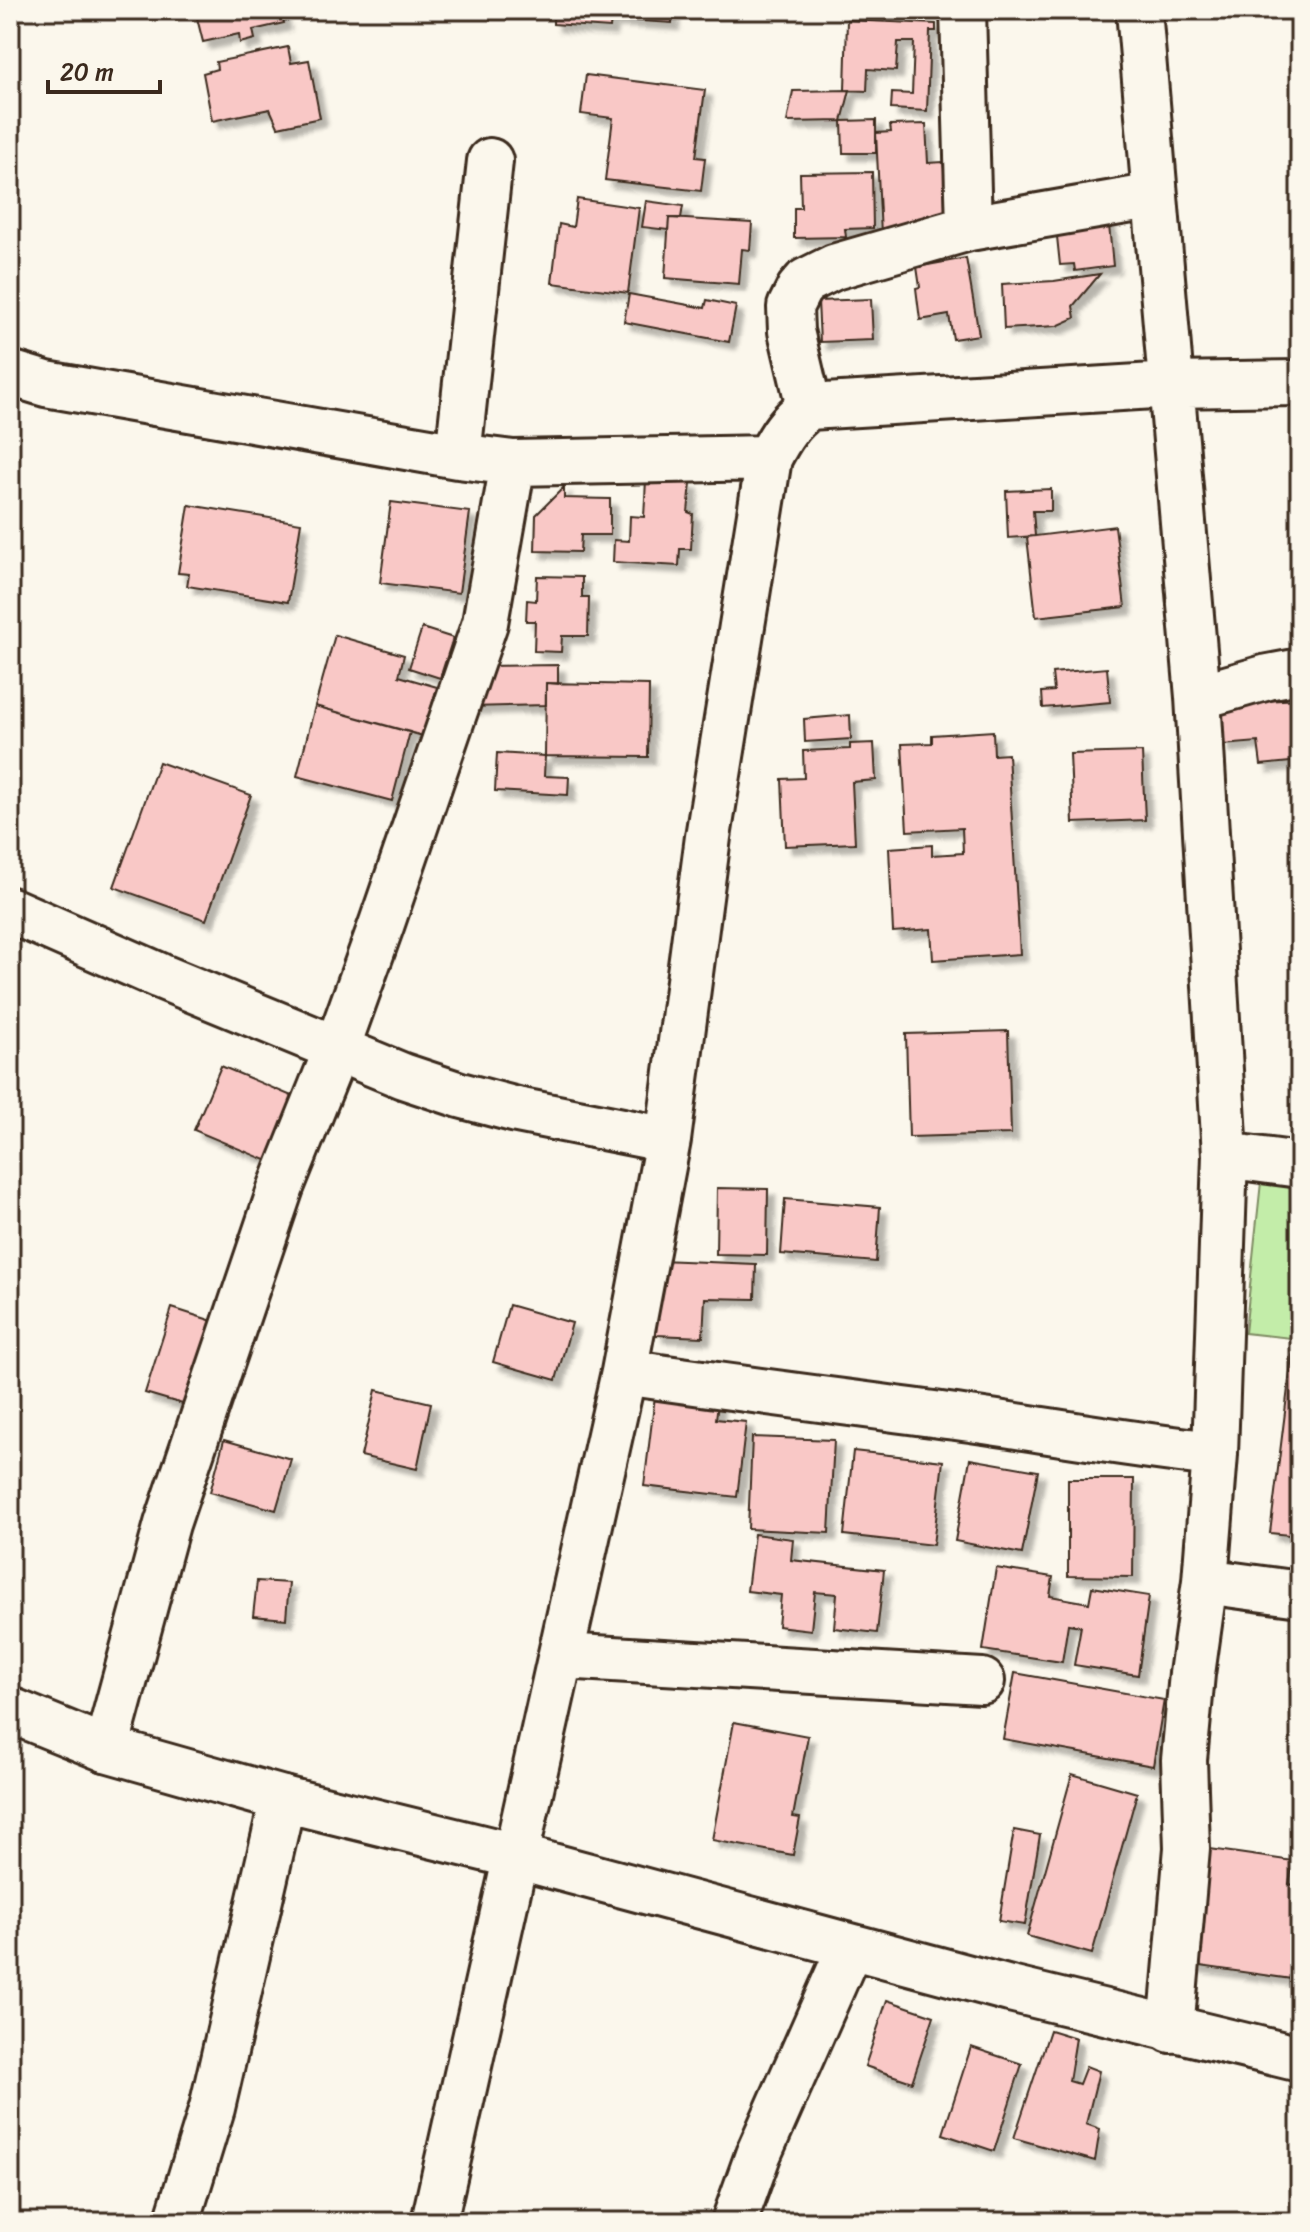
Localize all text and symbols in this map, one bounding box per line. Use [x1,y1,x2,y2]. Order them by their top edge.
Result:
scale bar [48,44,160,94]
text: 20 m [60,51,114,93]

